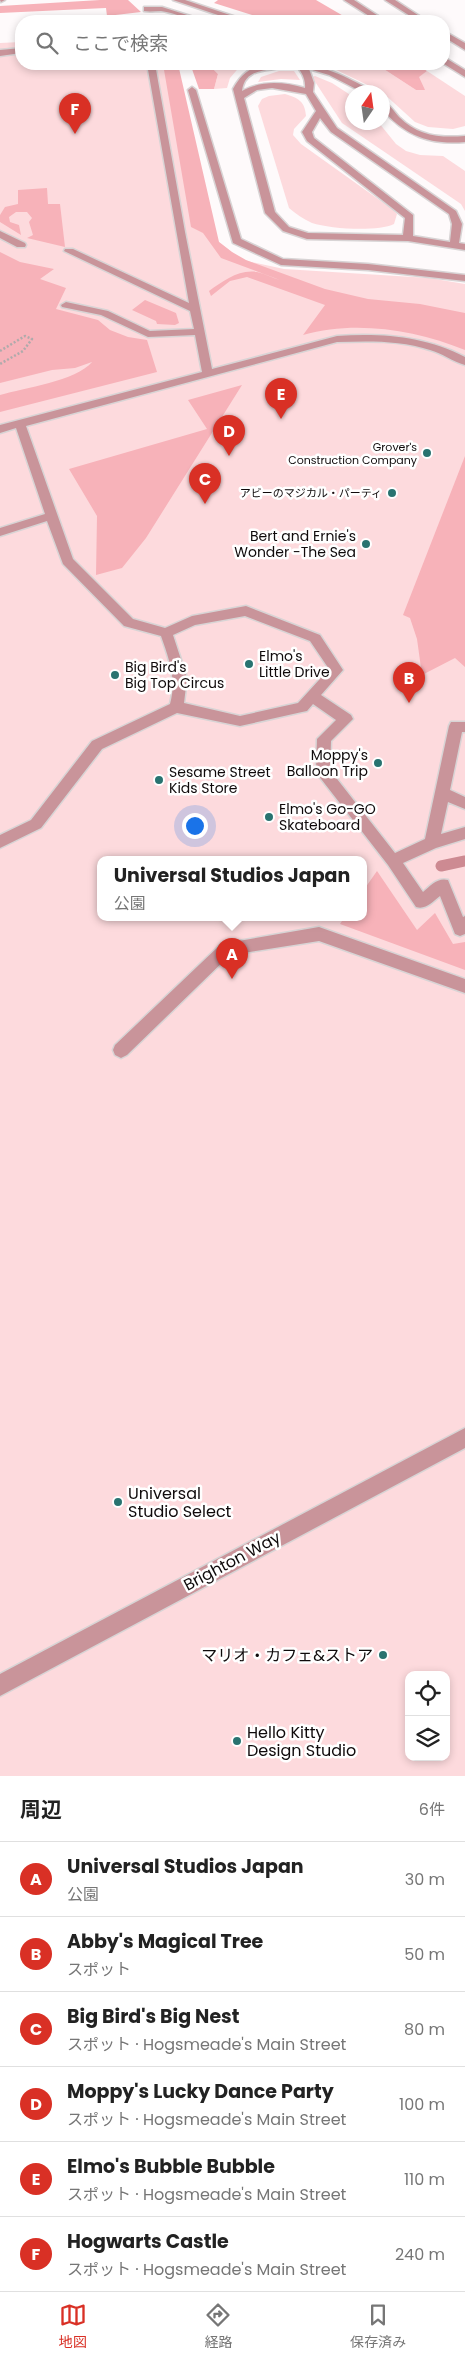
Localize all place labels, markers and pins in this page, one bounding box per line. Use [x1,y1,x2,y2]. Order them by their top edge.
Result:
pin: F [59,93,91,134]
pin: E [265,378,297,419]
pin: D [213,415,245,456]
place label: Grover's Construction Company [288,439,418,468]
marker: Grover's Construction Company [421,447,433,459]
pin: C [189,463,221,504]
place label: アビーのマジカル・パーティ [240,485,382,501]
marker: アビーのマジカル・パーティ [386,487,398,499]
place label: Bert and Ernie's Wonder -The Sea [234,526,356,562]
marker: Bert and Ernie's Wonder -The Sea [360,538,372,550]
place label: Elmo's Little Drive [259,646,330,682]
place label: Big Bird's Big Top Circus [125,657,224,693]
marker: Elmo's Little Drive [243,658,255,670]
pin: B [393,662,425,703]
marker: Big Bird's Big Top Circus [109,669,121,681]
place label: Moppy's Balloon Trip [287,745,368,781]
marker: Moppy's Balloon Trip [372,757,384,769]
place label: Sesame Street Kids Store [169,762,271,798]
marker: Sesame Street Kids Store [153,774,165,786]
place label: Elmo's Go-GO Skateboard [279,799,376,835]
marker: Elmo's Go-GO Skateboard [263,811,275,823]
pin: A [216,938,248,979]
place label: Universal Studio Select [128,1482,232,1523]
marker: Universal Studio Select [112,1496,124,1508]
place label: マリオ・カフェ&ストア [201,1644,373,1667]
marker: マリオ・カフェ&ストア [377,1649,389,1661]
place label: Hello Kitty Design Studio [247,1721,356,1762]
marker: Hello Kitty Design Studio [231,1735,243,1747]

